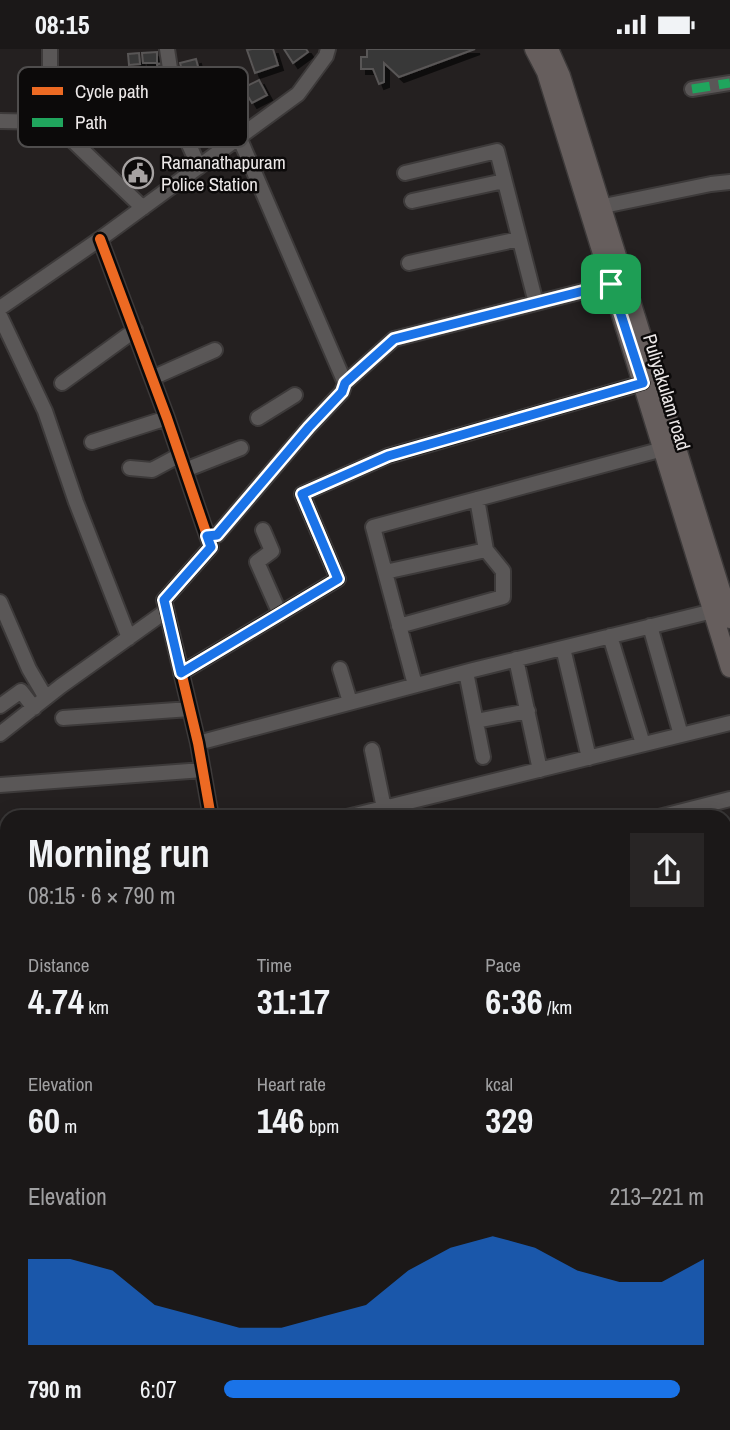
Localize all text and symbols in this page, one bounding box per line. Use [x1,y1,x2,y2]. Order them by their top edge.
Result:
text: 08:15 [35,7,90,42]
legend [18,67,248,147]
text: Cycle path [75,78,149,104]
text: Path [75,109,107,135]
place label: Ramanathapuram Police Station [161,149,286,197]
public building icon: Ramanathapuram Police Station [121,156,155,190]
pin [581,254,641,314]
icon: arrive [592,265,630,303]
street label: Puliyakulam road [637,331,697,453]
text: Morning run [28,828,210,879]
button: share [630,833,704,907]
text: 08:15 · 6 × 790 m [28,880,175,911]
text: Distance [28,952,89,978]
text: Time [257,952,292,978]
text: Pace [485,952,521,978]
text: 4.74 [28,978,84,1025]
text: 31:17 [257,978,330,1025]
text: 6:36 [485,978,543,1025]
text: km [84,994,109,1020]
text: /km [543,994,572,1020]
text: Elevation [28,1071,93,1097]
text: Heart rate [257,1071,326,1097]
text: kcal [485,1071,513,1097]
text: 60 [28,1097,60,1144]
text: 146 [257,1097,305,1144]
text: 329 [485,1097,533,1144]
text: m [60,1113,77,1139]
text: bpm [305,1113,339,1139]
text: Elevation [28,1181,107,1212]
text: 213–221 m [610,1181,704,1212]
text: 790 m [28,1374,81,1405]
text: 6:07 [140,1374,177,1405]

